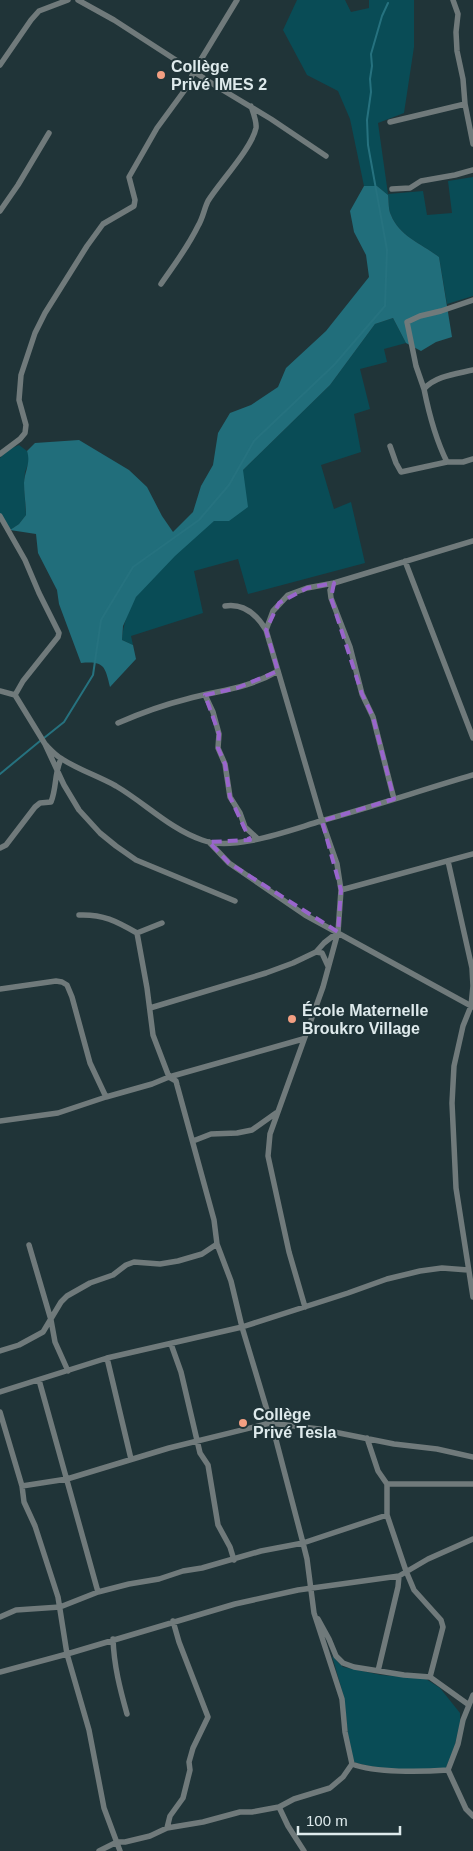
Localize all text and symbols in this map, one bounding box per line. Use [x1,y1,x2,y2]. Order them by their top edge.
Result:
place label: Collège Privé IMES 2 [171,58,267,93]
marker: Collège Privé IMES 2 [155,69,167,81]
place label: École Maternelle Broukro Village [302,1001,428,1037]
marker: École Maternelle Broukro Village [286,1013,298,1025]
place label: Collège Privé Tesla [253,1406,336,1441]
marker: Collège Privé Tesla [237,1417,249,1429]
scale bar [298,1804,400,1836]
text: 100 m [306,1812,348,1829]

